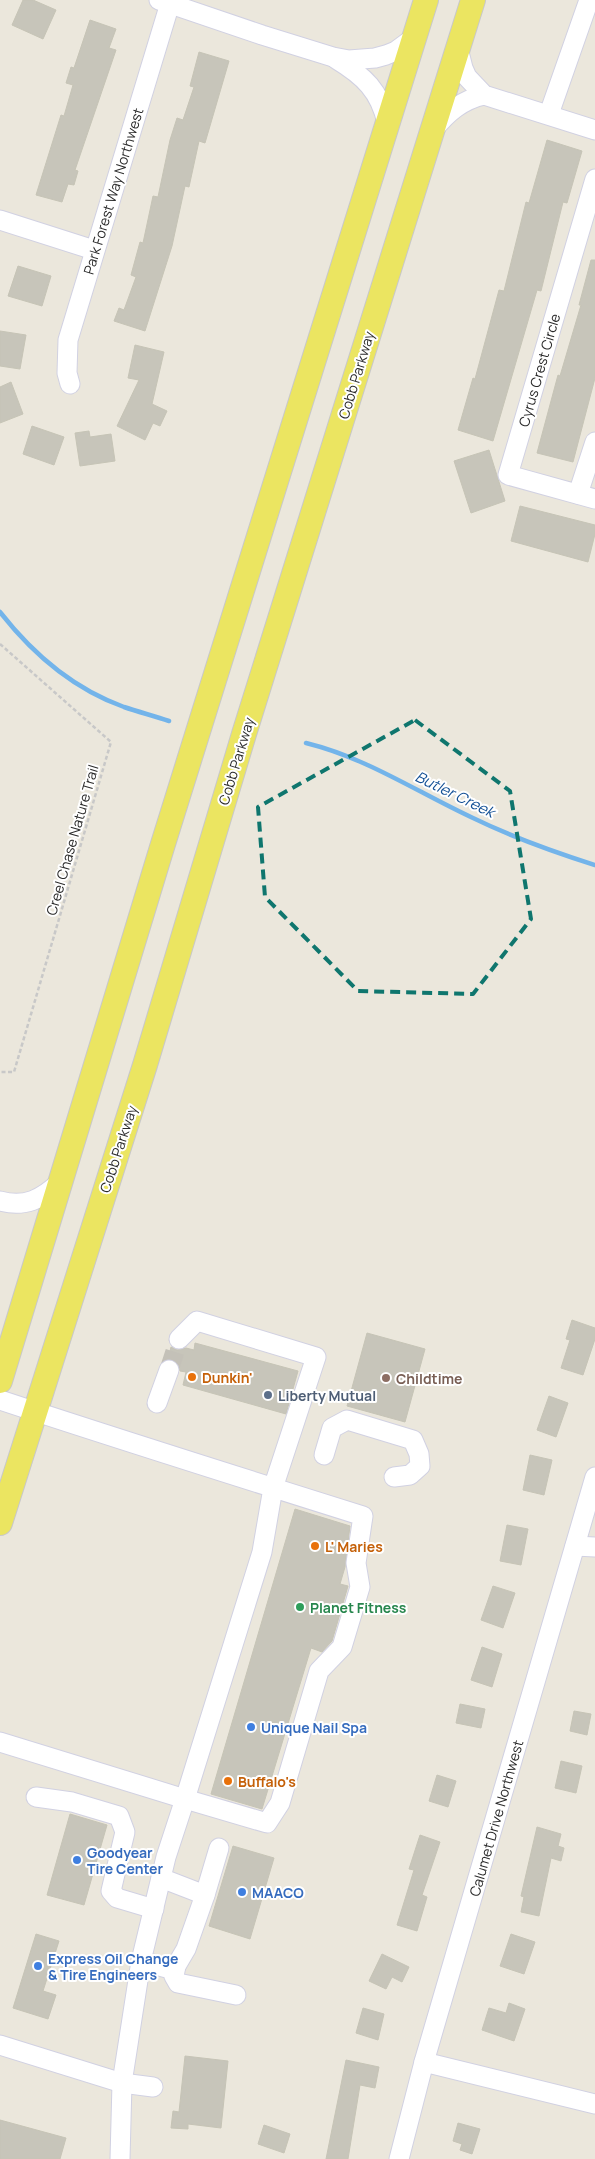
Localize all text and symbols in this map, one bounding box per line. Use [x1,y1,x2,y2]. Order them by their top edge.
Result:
street label: Park Forest Way Northwest [79,105,148,277]
street label: Cyrus Crest Circle [514,311,564,429]
street label: Cobb Parkway [334,328,379,421]
street label: Cobb Parkway [214,714,259,807]
street label: Creel Chase Nature Trail [41,763,103,917]
water label: Butler Creek [412,766,500,823]
street label: Cobb Parkway [95,1102,141,1195]
place label: Dunkin' [202,1368,253,1387]
place label: Childtime [396,1369,462,1388]
marker: Dunkin' [186,1371,198,1383]
marker: Childtime [380,1372,392,1384]
place label: Liberty Mutual [278,1386,376,1405]
marker: Liberty Mutual [262,1389,274,1401]
place label: L' Maries [325,1537,383,1556]
marker: L' Maries [309,1540,321,1552]
place label: Planet Fitness [310,1598,407,1617]
marker: Planet Fitness [294,1601,306,1613]
place label: Unique Nail Spa [261,1718,367,1737]
marker: Unique Nail Spa [245,1721,257,1733]
street label: Calumet Drive Northwest [465,1737,528,1898]
place label: Buffalo's [238,1772,296,1791]
marker: Buffalo's [222,1775,234,1787]
place label: Goodyear Tire Center [87,1843,164,1878]
marker: Goodyear Tire Center [71,1854,83,1866]
place label: MAACO [252,1883,304,1902]
marker: MAACO [236,1886,248,1898]
place label: Express Oil Change & Tire Engineers [48,1949,179,1984]
marker: Express Oil Change & Tire Engineers [32,1960,44,1972]

